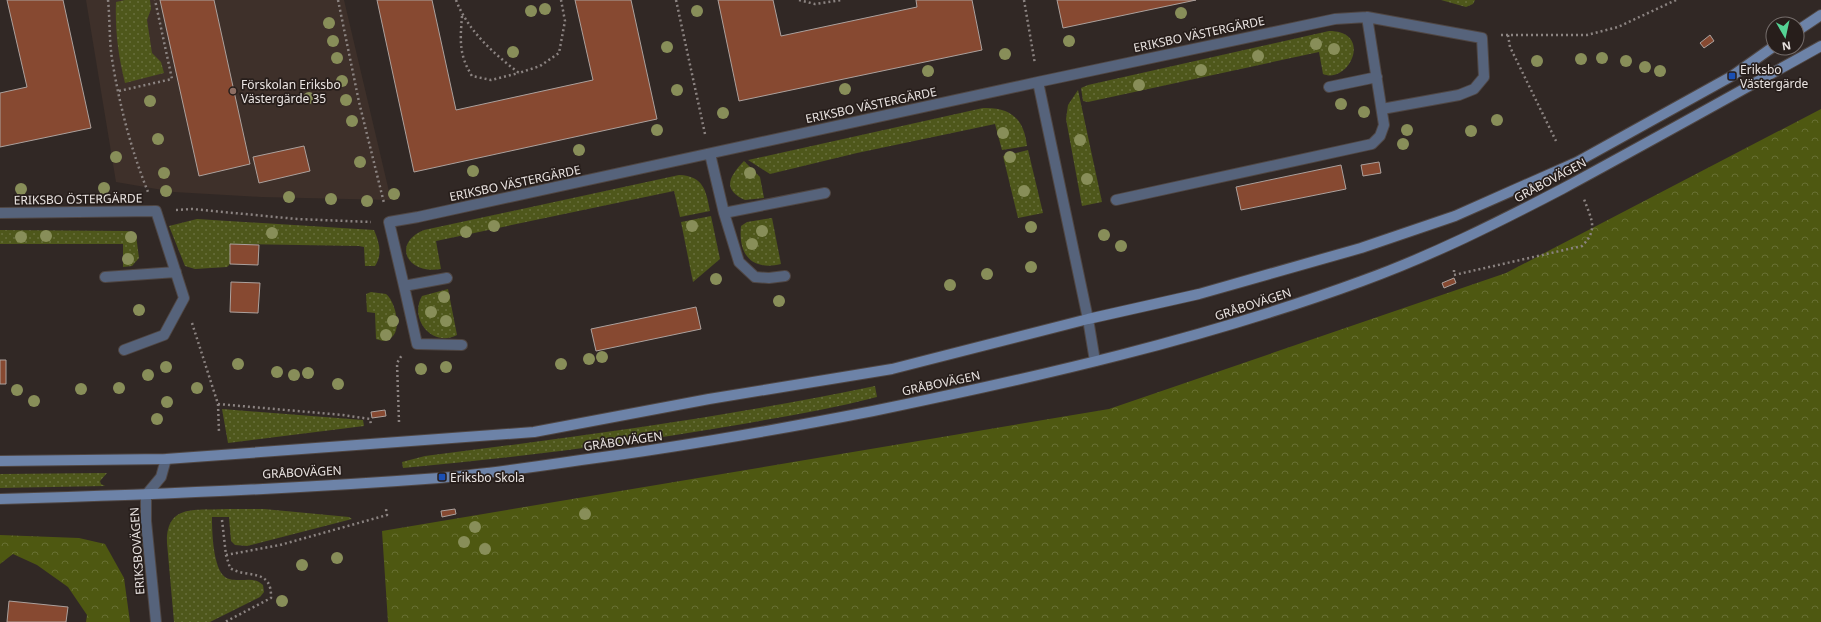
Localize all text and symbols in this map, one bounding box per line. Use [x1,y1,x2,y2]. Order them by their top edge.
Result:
street label: ERIKSBO VÄSTERGÄRDE [1132,12,1266,56]
north arrow [1765,16,1805,56]
text: N [1781,38,1792,54]
place label: Eriksbo Västergärde [1740,61,1809,92]
marker: Eriksbo Västergärde [1727,71,1737,81]
place label: Förskolan Eriksbo Västergärde 35 [241,76,341,107]
street label: ERIKSBO VÄSTERGÄRDE [804,83,938,127]
marker: Förskolan Eriksbo Västergärde 35 [228,86,238,96]
street label: GRÅBOVÄGEN [1511,154,1589,206]
street label: ERIKSBO VÄSTERGÄRDE [448,161,582,205]
street label: ERIKSBO ÖSTERGÄRDE [14,189,142,209]
street label: GRÅBOVÄGEN [1213,284,1293,324]
street label: GRÅBOVÄGEN [900,366,982,400]
street label: GRÅBOVÄGEN [582,427,664,455]
street label: GRÅBOVÄGEN [262,461,342,483]
place label: Eriksbo Skola [450,469,525,486]
marker: Eriksbo Skola [437,472,447,482]
street label: ERIKSBOVÄGEN [125,507,149,595]

